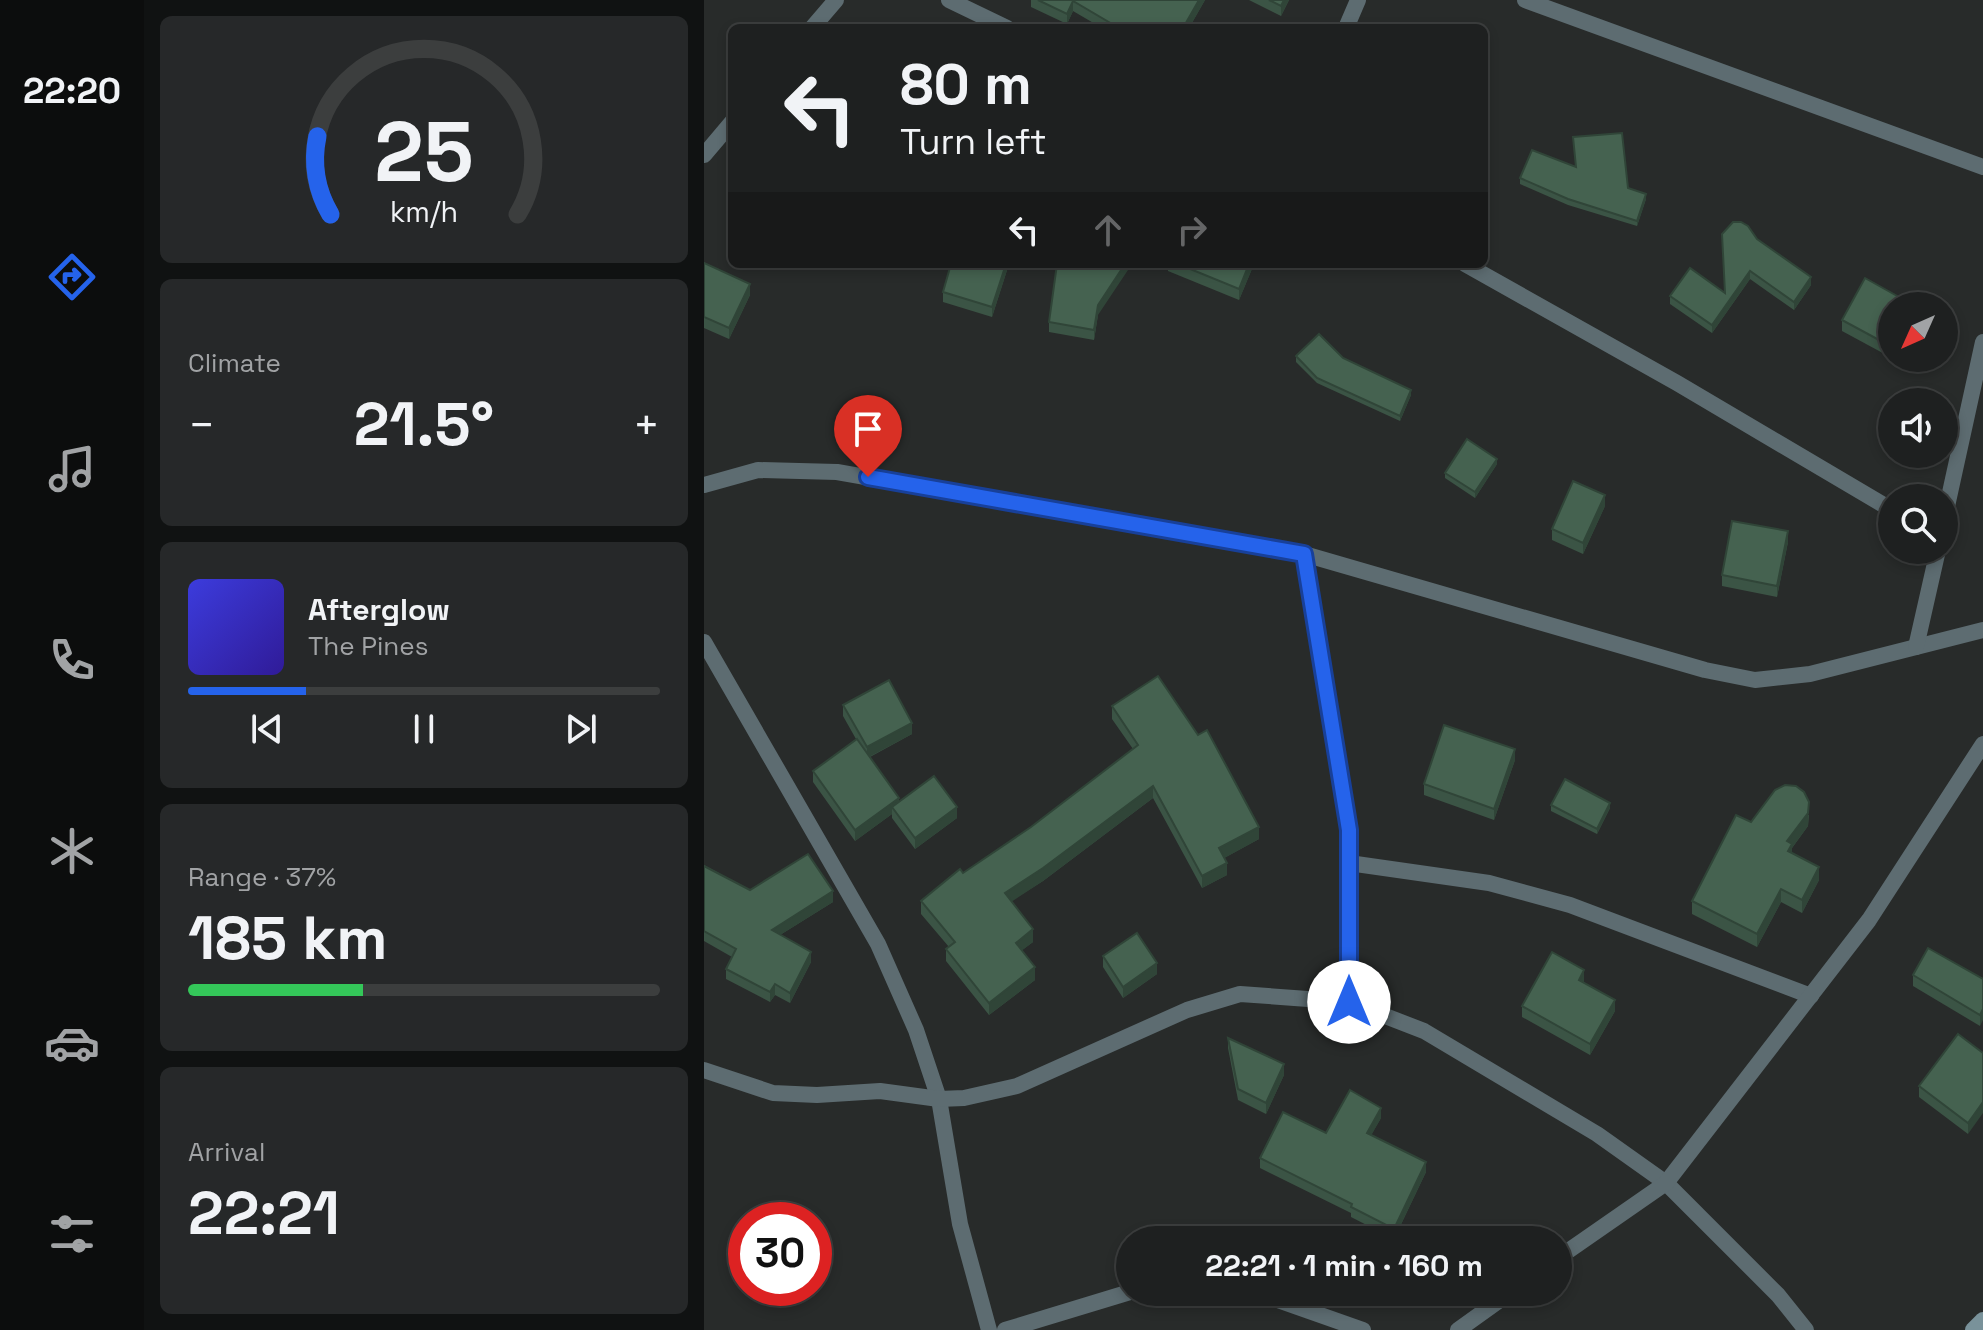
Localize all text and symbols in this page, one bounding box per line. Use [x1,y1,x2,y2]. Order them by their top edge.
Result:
text: 80 m [900,49,1032,120]
icon: left [768,56,872,160]
text: 22:20 [23,68,121,114]
text: 25 [374,99,474,205]
text: Turn left [900,119,1047,165]
text: km/h [390,195,458,231]
icon: left [1002,208,1046,252]
icon: ahead [1086,208,1130,252]
icon: right [1170,208,1214,252]
icon: directions [44,249,100,305]
north arrow [1878,292,1958,372]
map controls [1878,292,1958,564]
text: Climate [188,346,281,380]
text: 21.5° [354,386,494,463]
button: sound [1878,388,1958,468]
pin [834,395,902,477]
text: − [188,397,215,453]
text: + [633,397,660,453]
icon: arrive [846,407,890,451]
icon: music [44,441,100,497]
button: search [1878,484,1958,564]
text: Afterglow [308,590,450,629]
text: The Pines [308,629,428,663]
icon: phone [44,632,100,688]
icon: previous [245,707,289,751]
icon: pause [402,707,446,751]
icon: next [559,707,603,751]
icon: climate [44,823,100,879]
text: Range · 37% [188,860,336,894]
text: 185 km [188,900,387,977]
position arrow [1307,960,1391,1044]
icon: car [44,1015,100,1071]
text: Arrival [188,1135,265,1169]
text: 22:21 [188,1175,340,1252]
speed limit sign: 30 [728,1202,832,1306]
icon: filters [44,1206,100,1262]
text: 22:21 · 1 min · 160 m [1205,1246,1483,1285]

